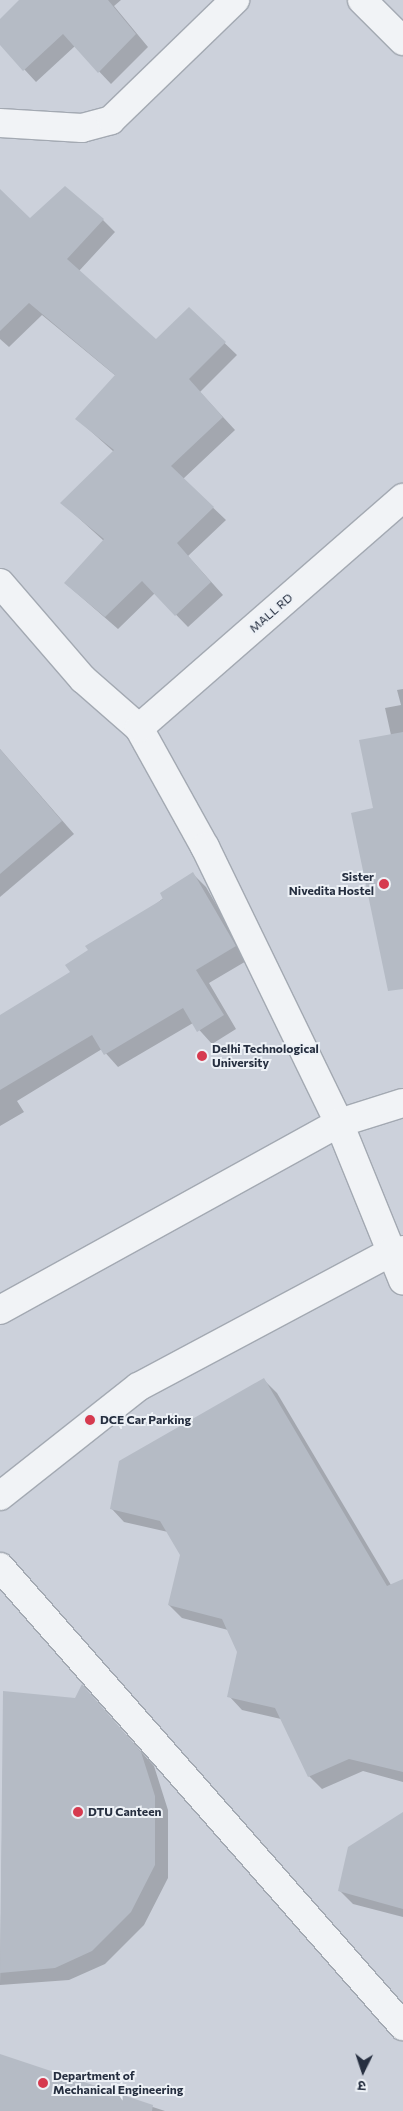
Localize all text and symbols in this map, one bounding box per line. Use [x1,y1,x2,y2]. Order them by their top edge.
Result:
street label: MALL RD [246,590,296,636]
place label: Sister Nivedita Hostel [289,870,374,898]
marker: Sister Nivedita Hostel [378,878,390,890]
place label: Delhi Technological University [212,1042,319,1070]
marker: Delhi Technological University [196,1050,208,1062]
place label: DCE Car Parking [100,1413,191,1427]
marker: DCE Car Parking [84,1414,96,1426]
place label: DTU Canteen [88,1805,161,1819]
marker: DTU Canteen [72,1806,84,1818]
north arrow [338,2046,388,2096]
place label: Department of Mechanical Engineering [53,2069,183,2097]
marker: Department of Mechanical Engineering [37,2077,49,2089]
text: उ [357,2078,367,2095]

